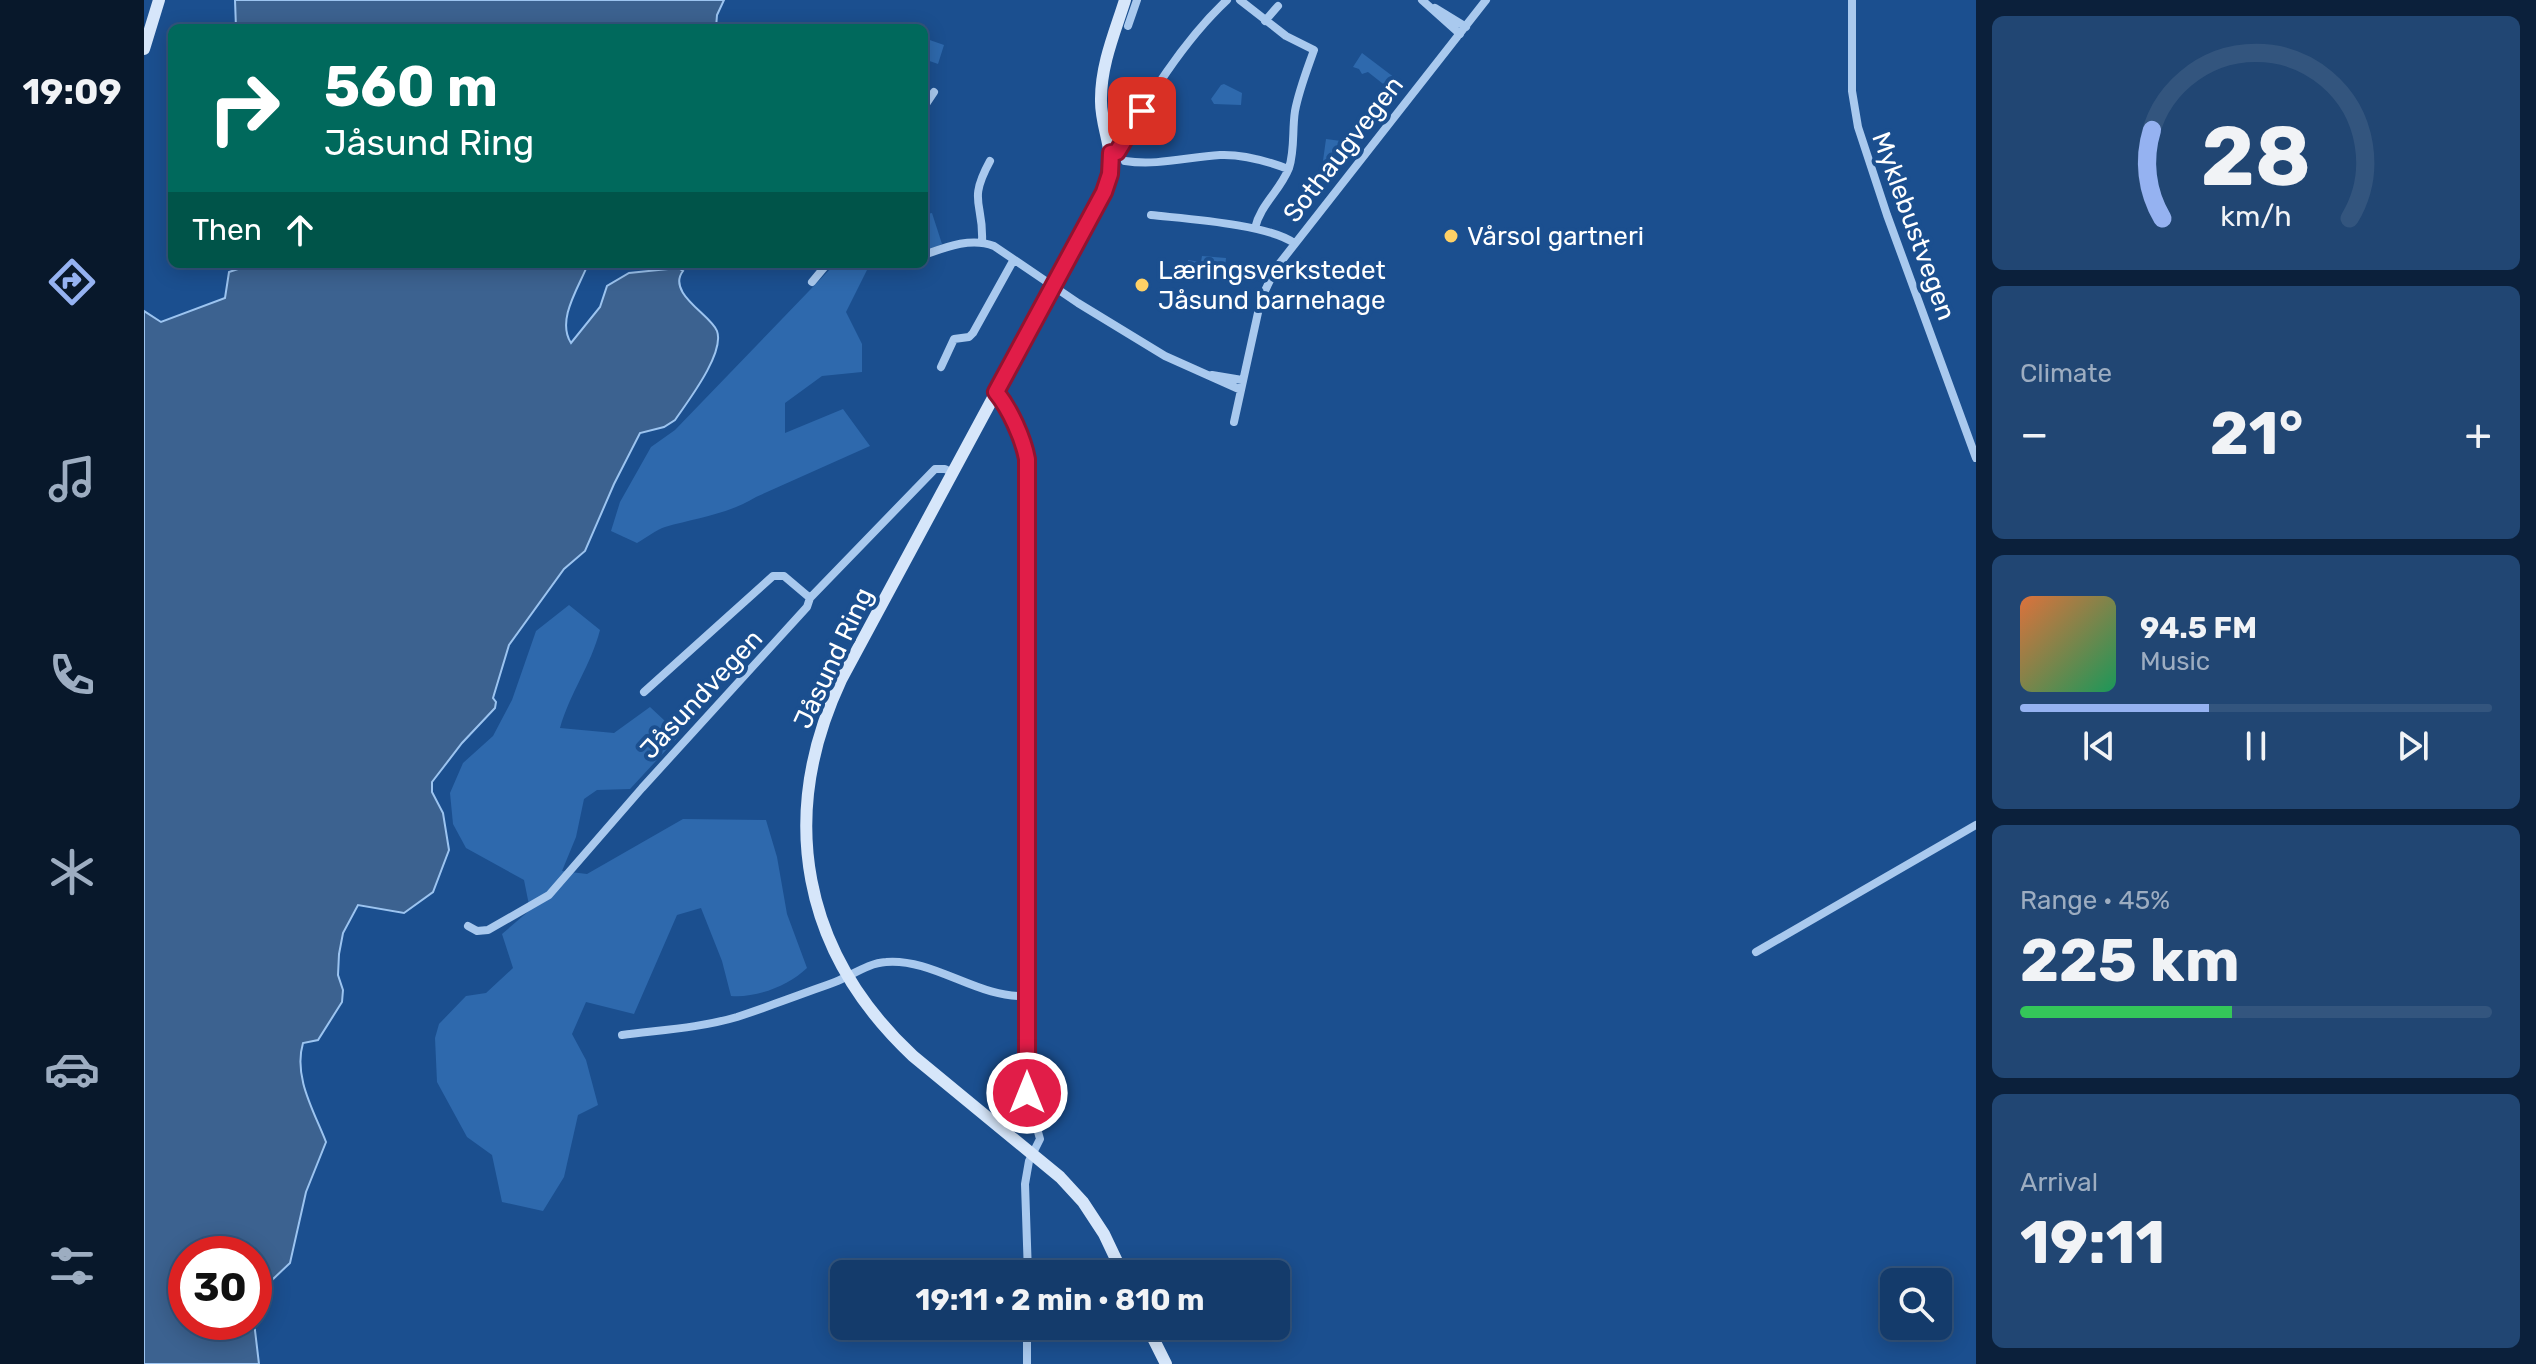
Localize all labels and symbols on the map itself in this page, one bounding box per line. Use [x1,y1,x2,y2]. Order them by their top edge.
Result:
street label: Sothaugvegen [1277,70,1410,229]
pin [1108,77,1176,145]
street label: Myklebustvegen [1865,128,1962,325]
place label: Vårsol gartneri [1467,221,1644,252]
marker: Vårsol gartneri [1442,227,1460,245]
place label: Læringsverkstedet Jåsund barnehage [1158,255,1386,316]
marker: Læringsverkstedet Jåsund barnehage [1133,276,1151,294]
street label: Jåsund Ring [787,583,880,734]
street label: Jåsundvegen [634,623,769,765]
position arrow [985,1051,1069,1135]
speed limit sign: 30 [168,1236,272,1340]

